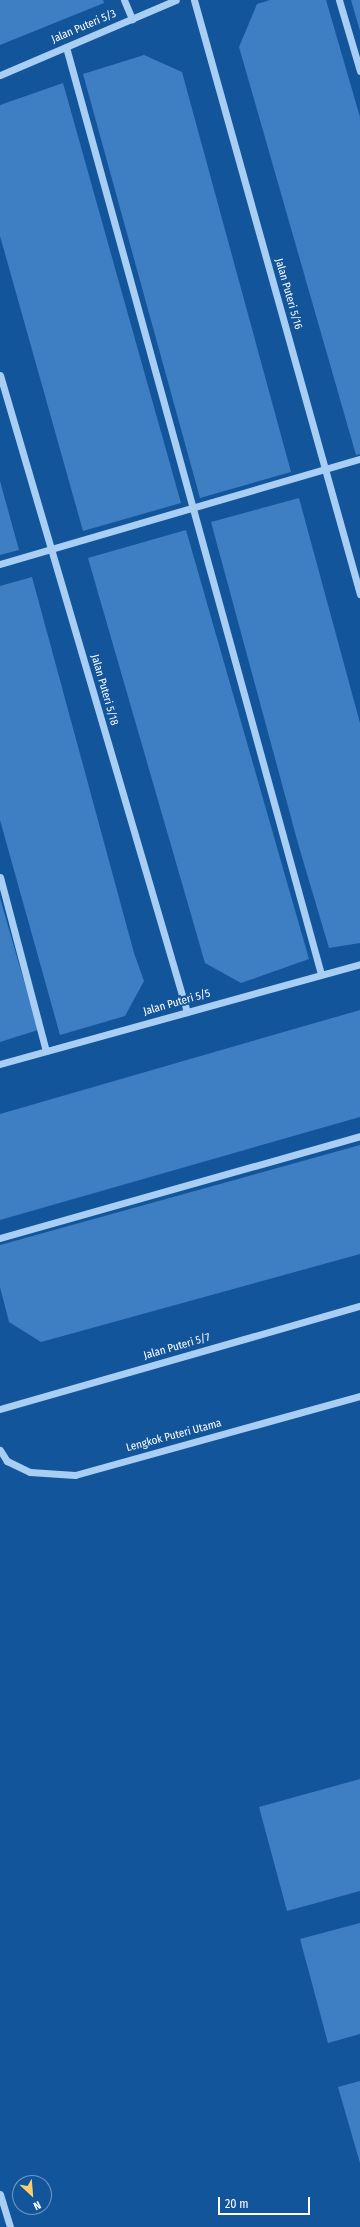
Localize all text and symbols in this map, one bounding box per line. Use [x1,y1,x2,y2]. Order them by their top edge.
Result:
street label: Jalan Puteri 5/3 [50,7,118,47]
street label: Jalan Puteri 5/16 [272,257,304,331]
street label: Jalan Puteri 5/18 [88,653,120,727]
street label: Jalan Puteri 5/5 [142,987,212,1019]
street label: Jalan Puteri 5/7 [142,1331,212,1363]
street label: Lengkok Puteri Utama [125,1417,223,1455]
north arrow [12,2175,52,2215]
scale bar [220,2189,312,2215]
text: 20 m [225,2197,249,2211]
text: N [31,2198,43,2213]

